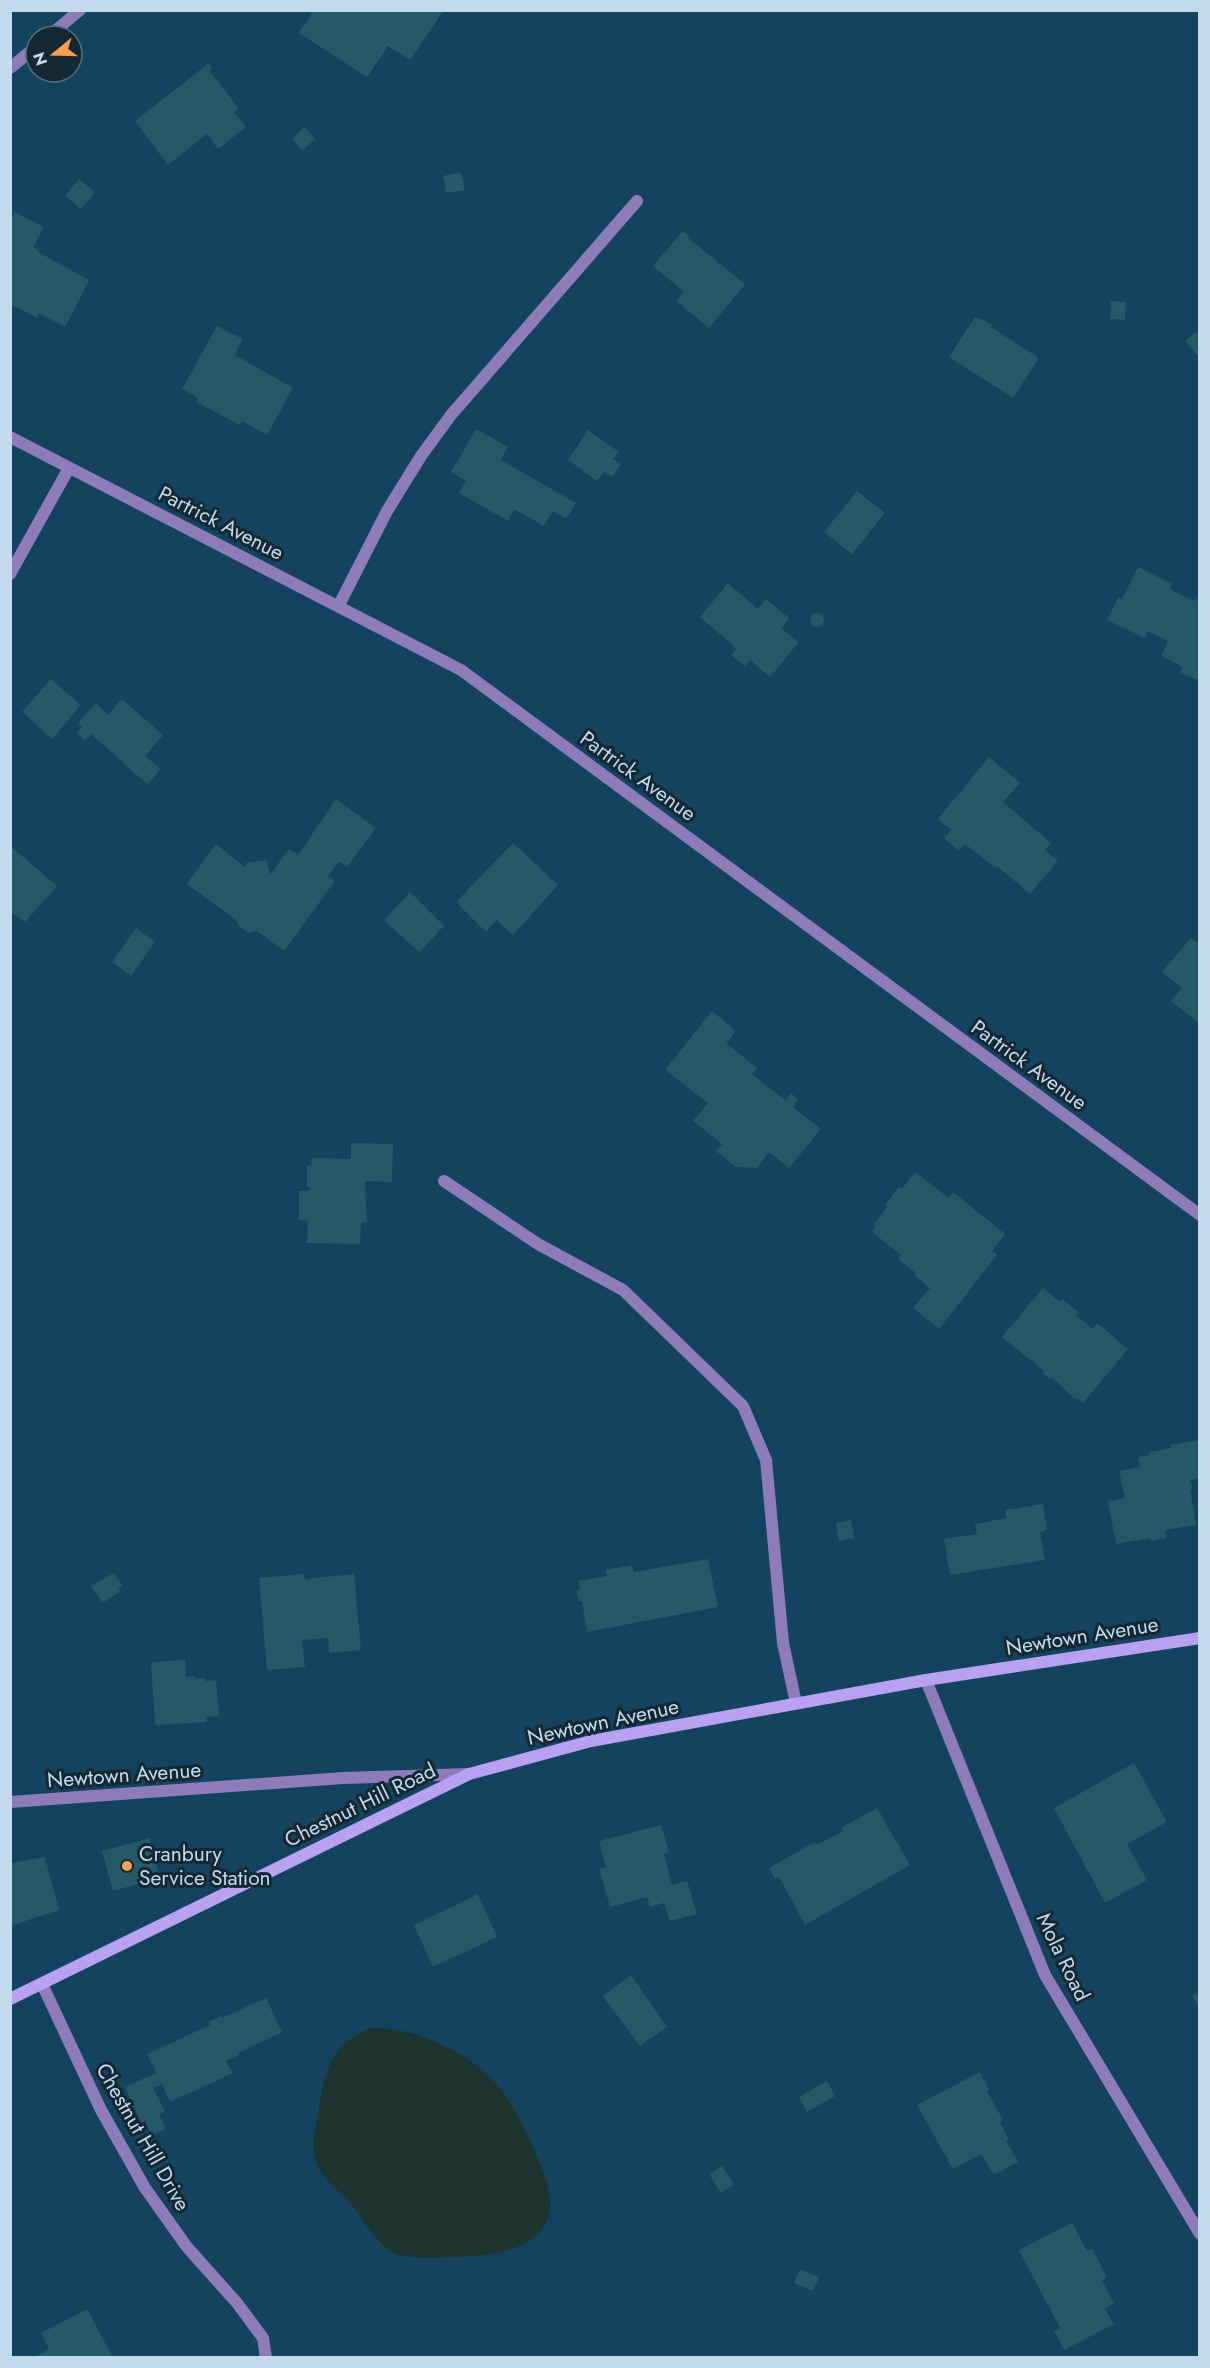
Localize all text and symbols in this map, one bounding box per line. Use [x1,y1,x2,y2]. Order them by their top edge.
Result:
north arrow [24,24,84,84]
text: N [27,49,53,68]
street label: Partrick Avenue [153,479,289,568]
street label: Partrick Avenue [574,724,702,828]
street label: Partrick Avenue [965,1013,1093,1117]
street label: Newtown Avenue [1003,1609,1161,1663]
street label: Newtown Avenue [524,1691,682,1753]
street label: Newtown Avenue [46,1755,202,1795]
street label: Chestnut Hill Road [279,1755,441,1855]
place label: Cranbury Service Station [139,1839,271,1893]
marker: Cranbury Service Station [120,1859,134,1873]
street label: Mola Road [1029,1908,1097,2006]
street label: Chestnut Hill Drive [88,2058,198,2217]

